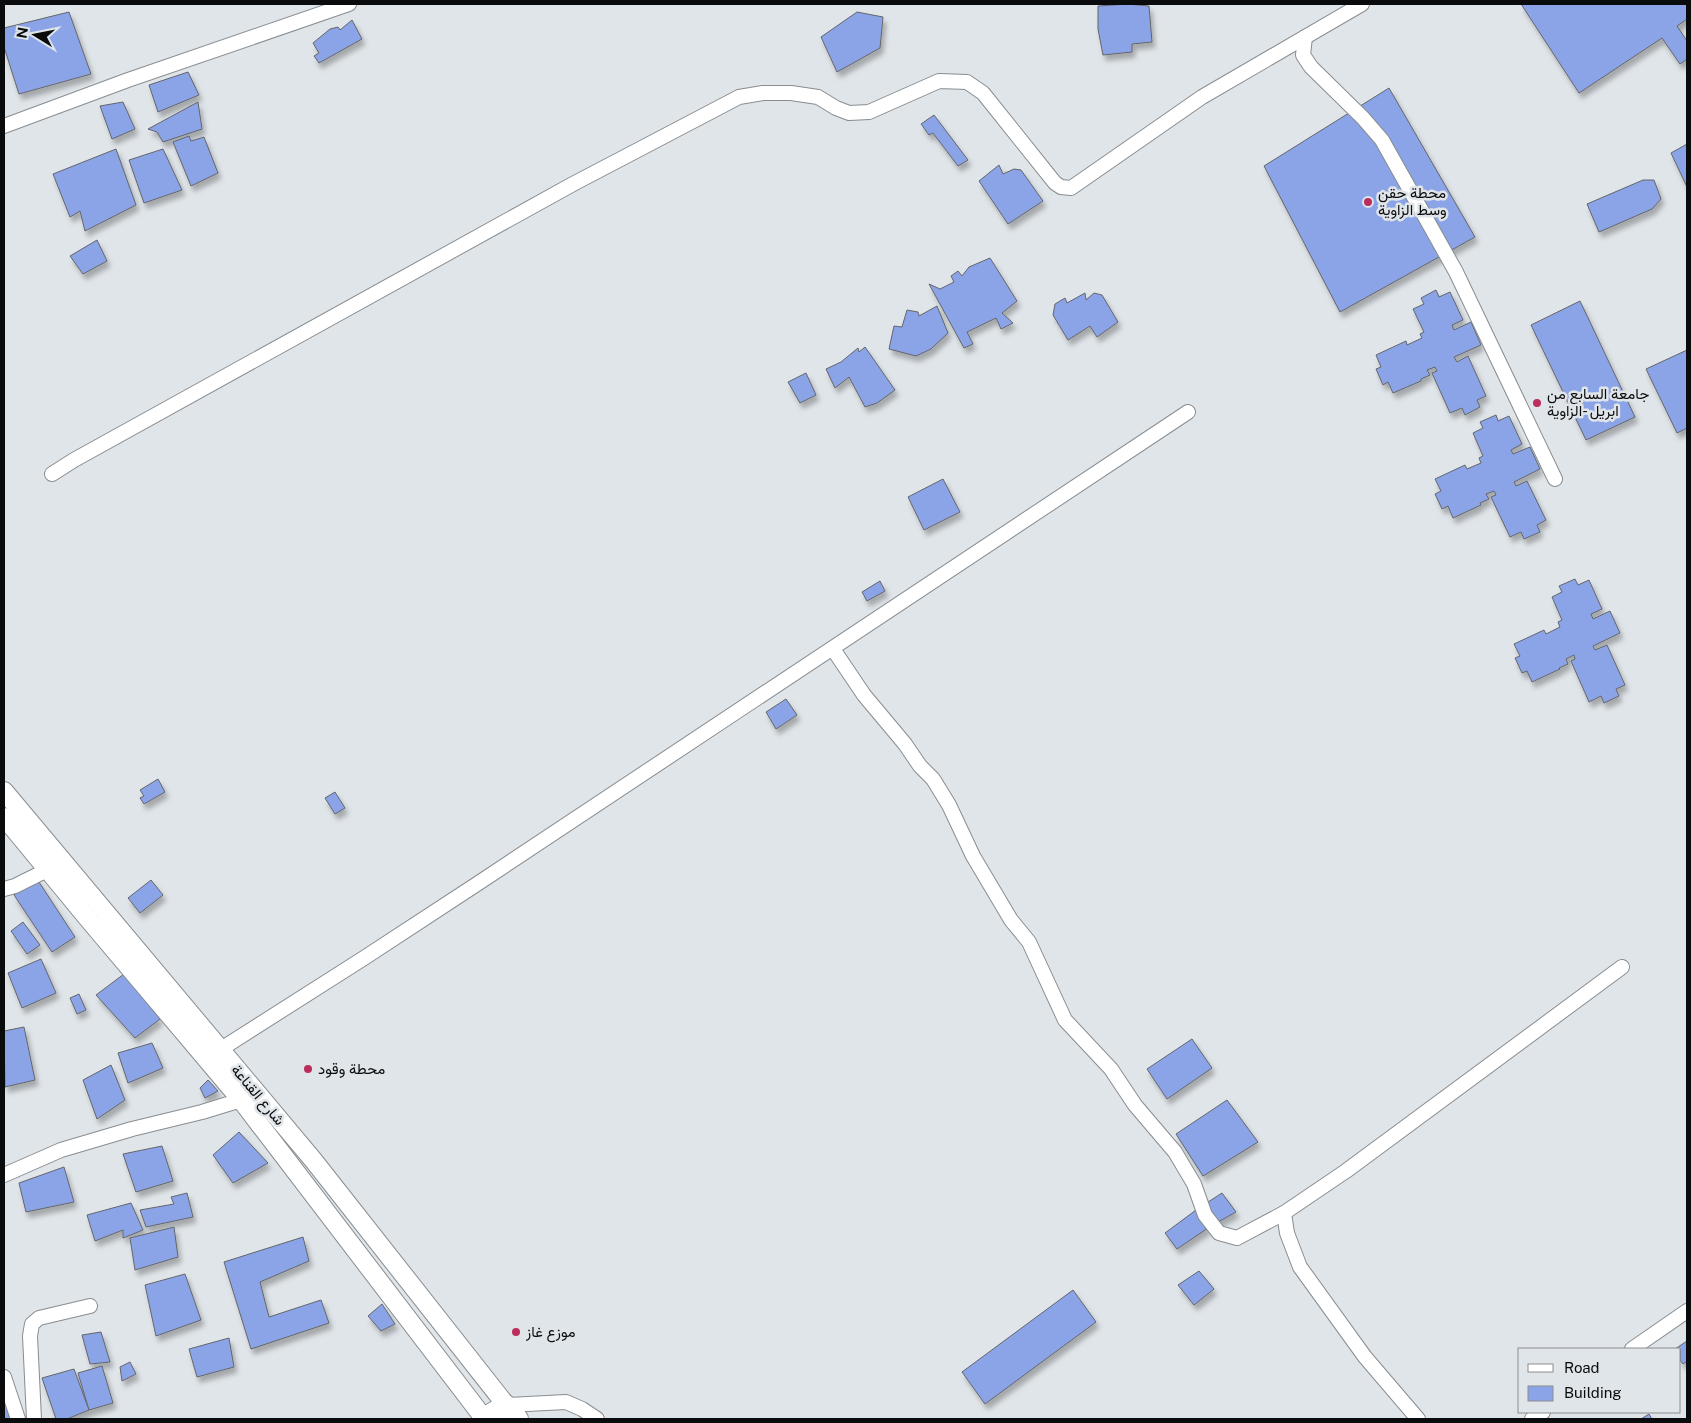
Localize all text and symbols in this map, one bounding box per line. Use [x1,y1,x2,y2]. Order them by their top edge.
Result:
north arrow [10,10,60,60]
text: N [13,26,31,40]
place label: محطة حقن وسط الزاوية [1378,184,1447,219]
marker: محطة حقن وسط الزاوية [1362,196,1374,208]
place label: جامعة السابع من ابريل -الزاوية [1547,385,1649,420]
marker: جامعة السابع من ابريل -الزاوية [1531,397,1543,409]
place label: محطة وقود [318,1060,385,1078]
street label: شارع القناعة [226,1061,289,1130]
marker: محطة وقود [302,1063,314,1075]
place label: موزع غاز [525,1323,576,1343]
marker: موزع غاز [510,1326,522,1338]
legend [1518,1348,1681,1413]
text: Road [1564,1359,1600,1376]
text: Building [1564,1384,1622,1401]

